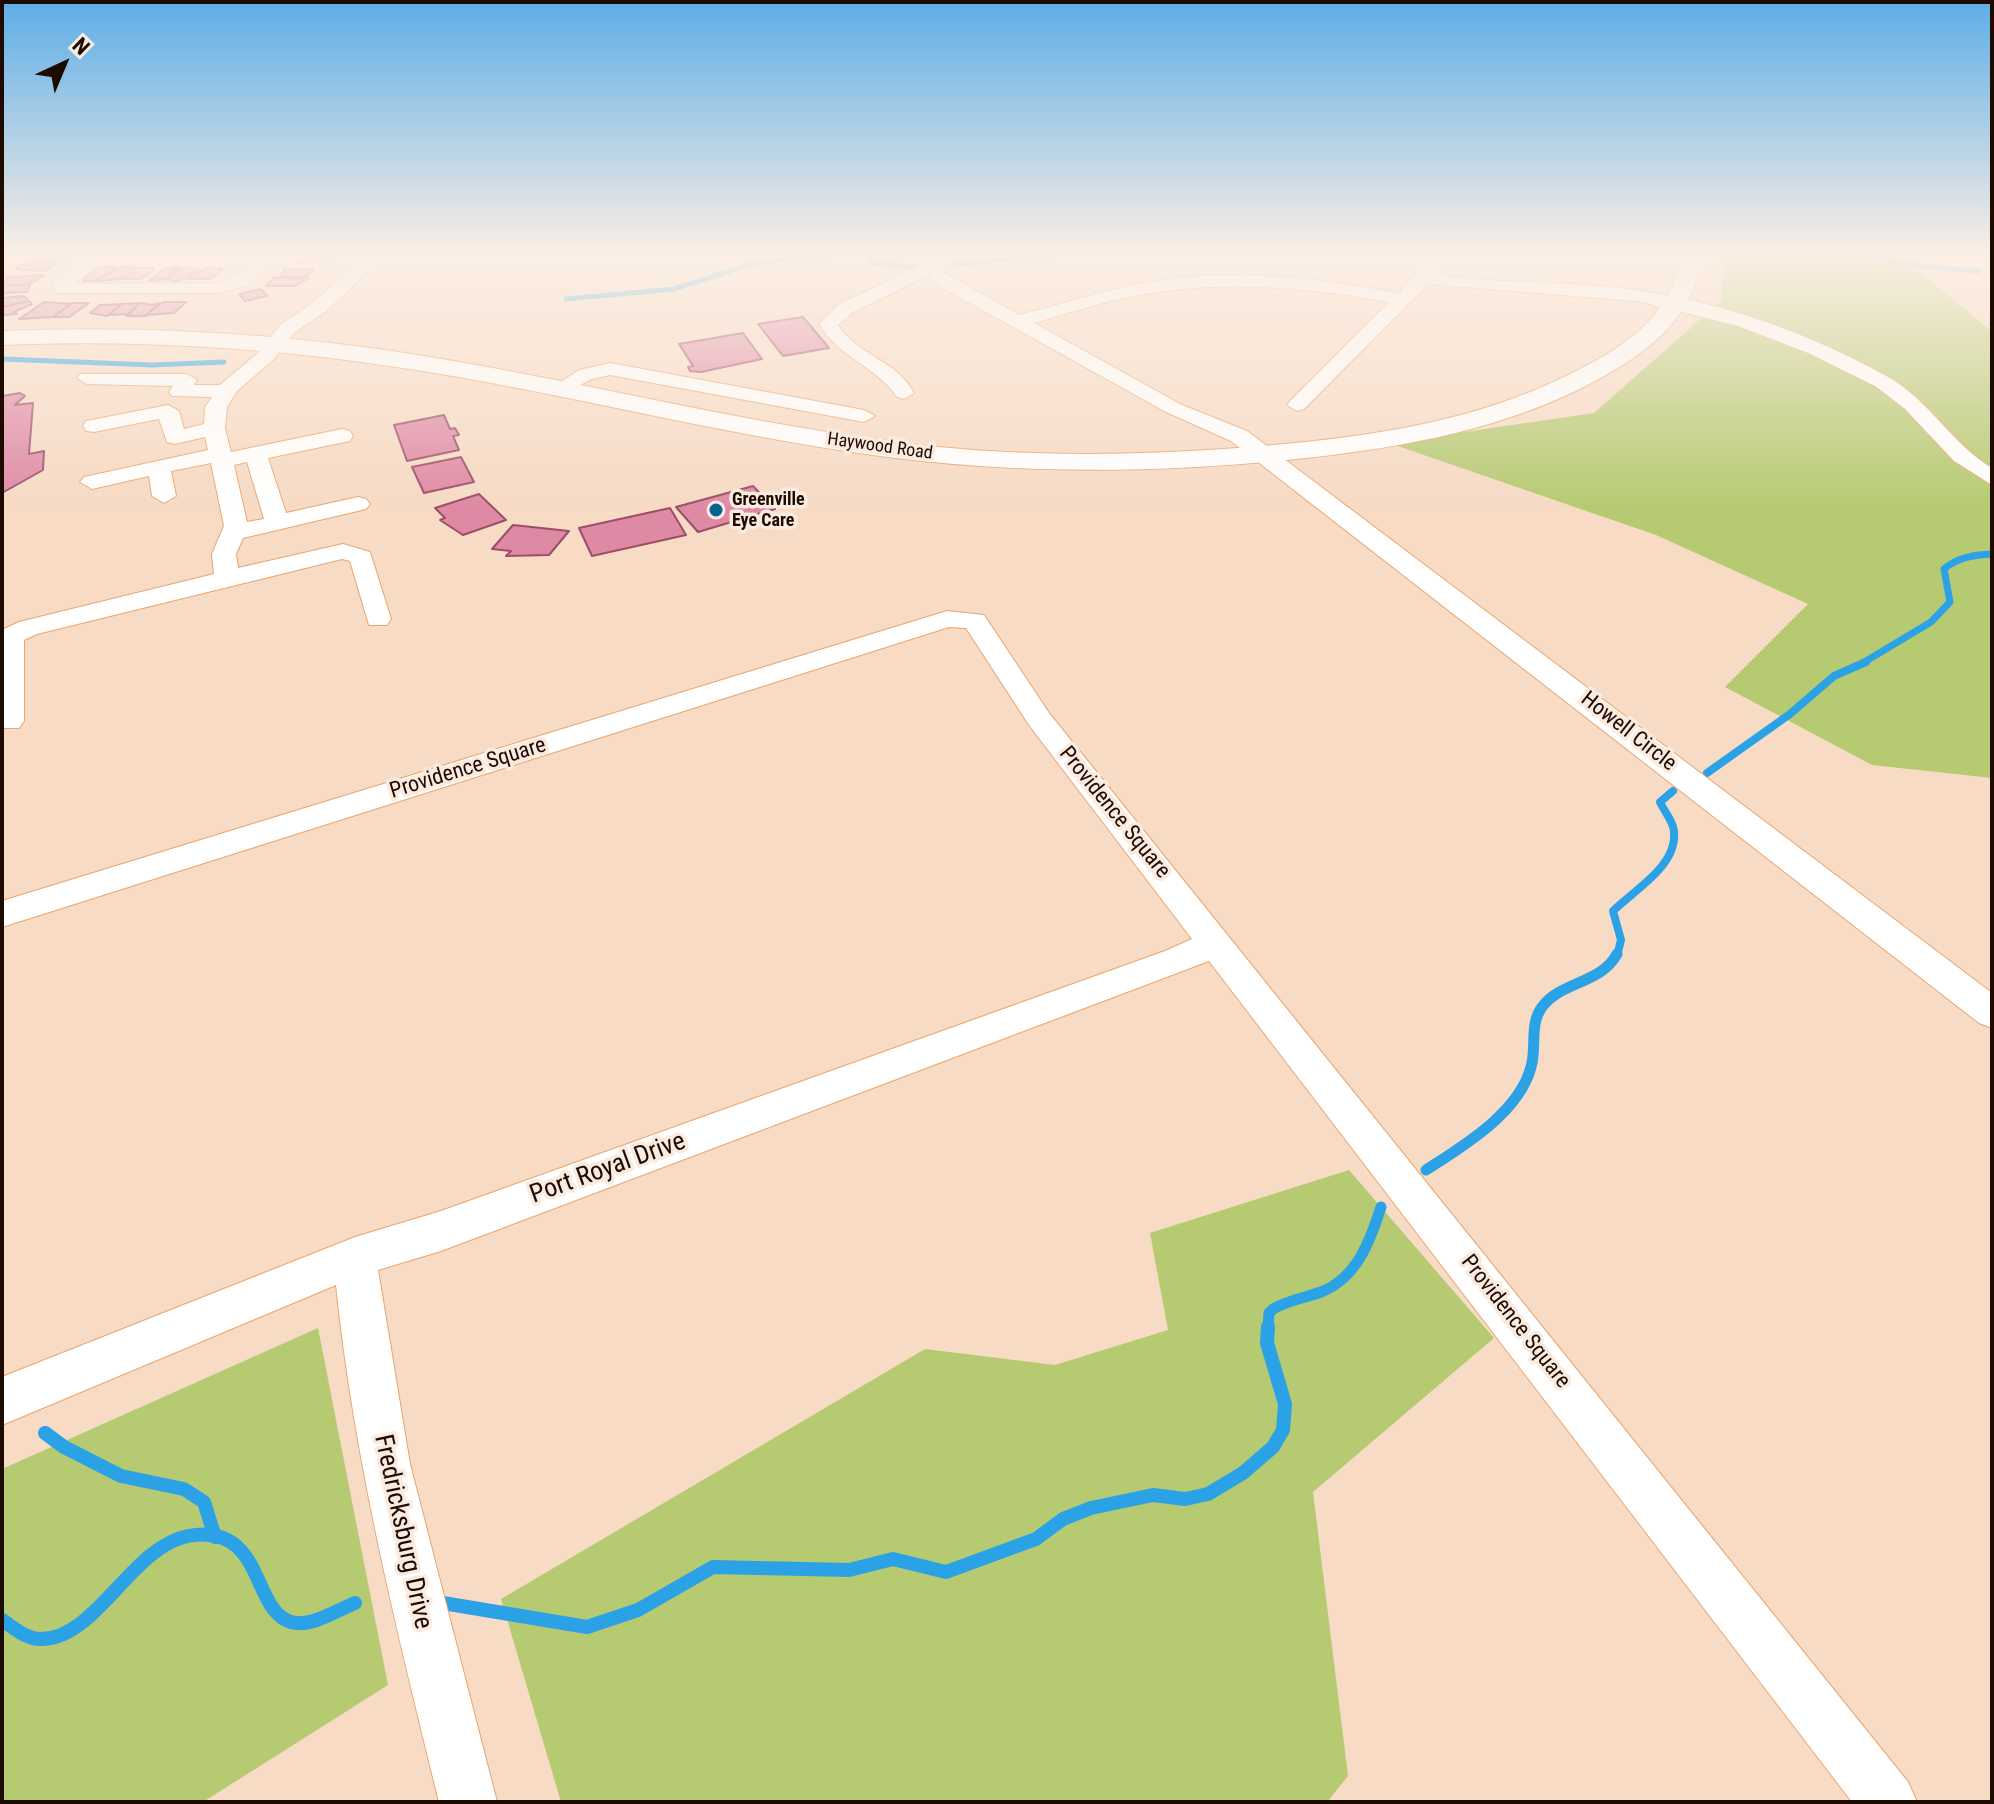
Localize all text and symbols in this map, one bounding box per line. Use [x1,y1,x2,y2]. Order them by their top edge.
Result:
north arrow [24,24,104,104]
text: N [67,33,95,60]
street label: Haywood Road [826,429,934,465]
place label: Greenville Eye Care [732,489,805,532]
marker: Greenville Eye Care [707,501,725,519]
street label: Howell Circle [1575,687,1681,777]
street label: Providence Square [387,733,549,805]
street label: Providence Square [1053,742,1175,884]
street label: Port Royal Drive [526,1126,690,1212]
street label: Providence Square [1455,1250,1575,1394]
street label: Fredricksburg Drive [366,1432,438,1632]

